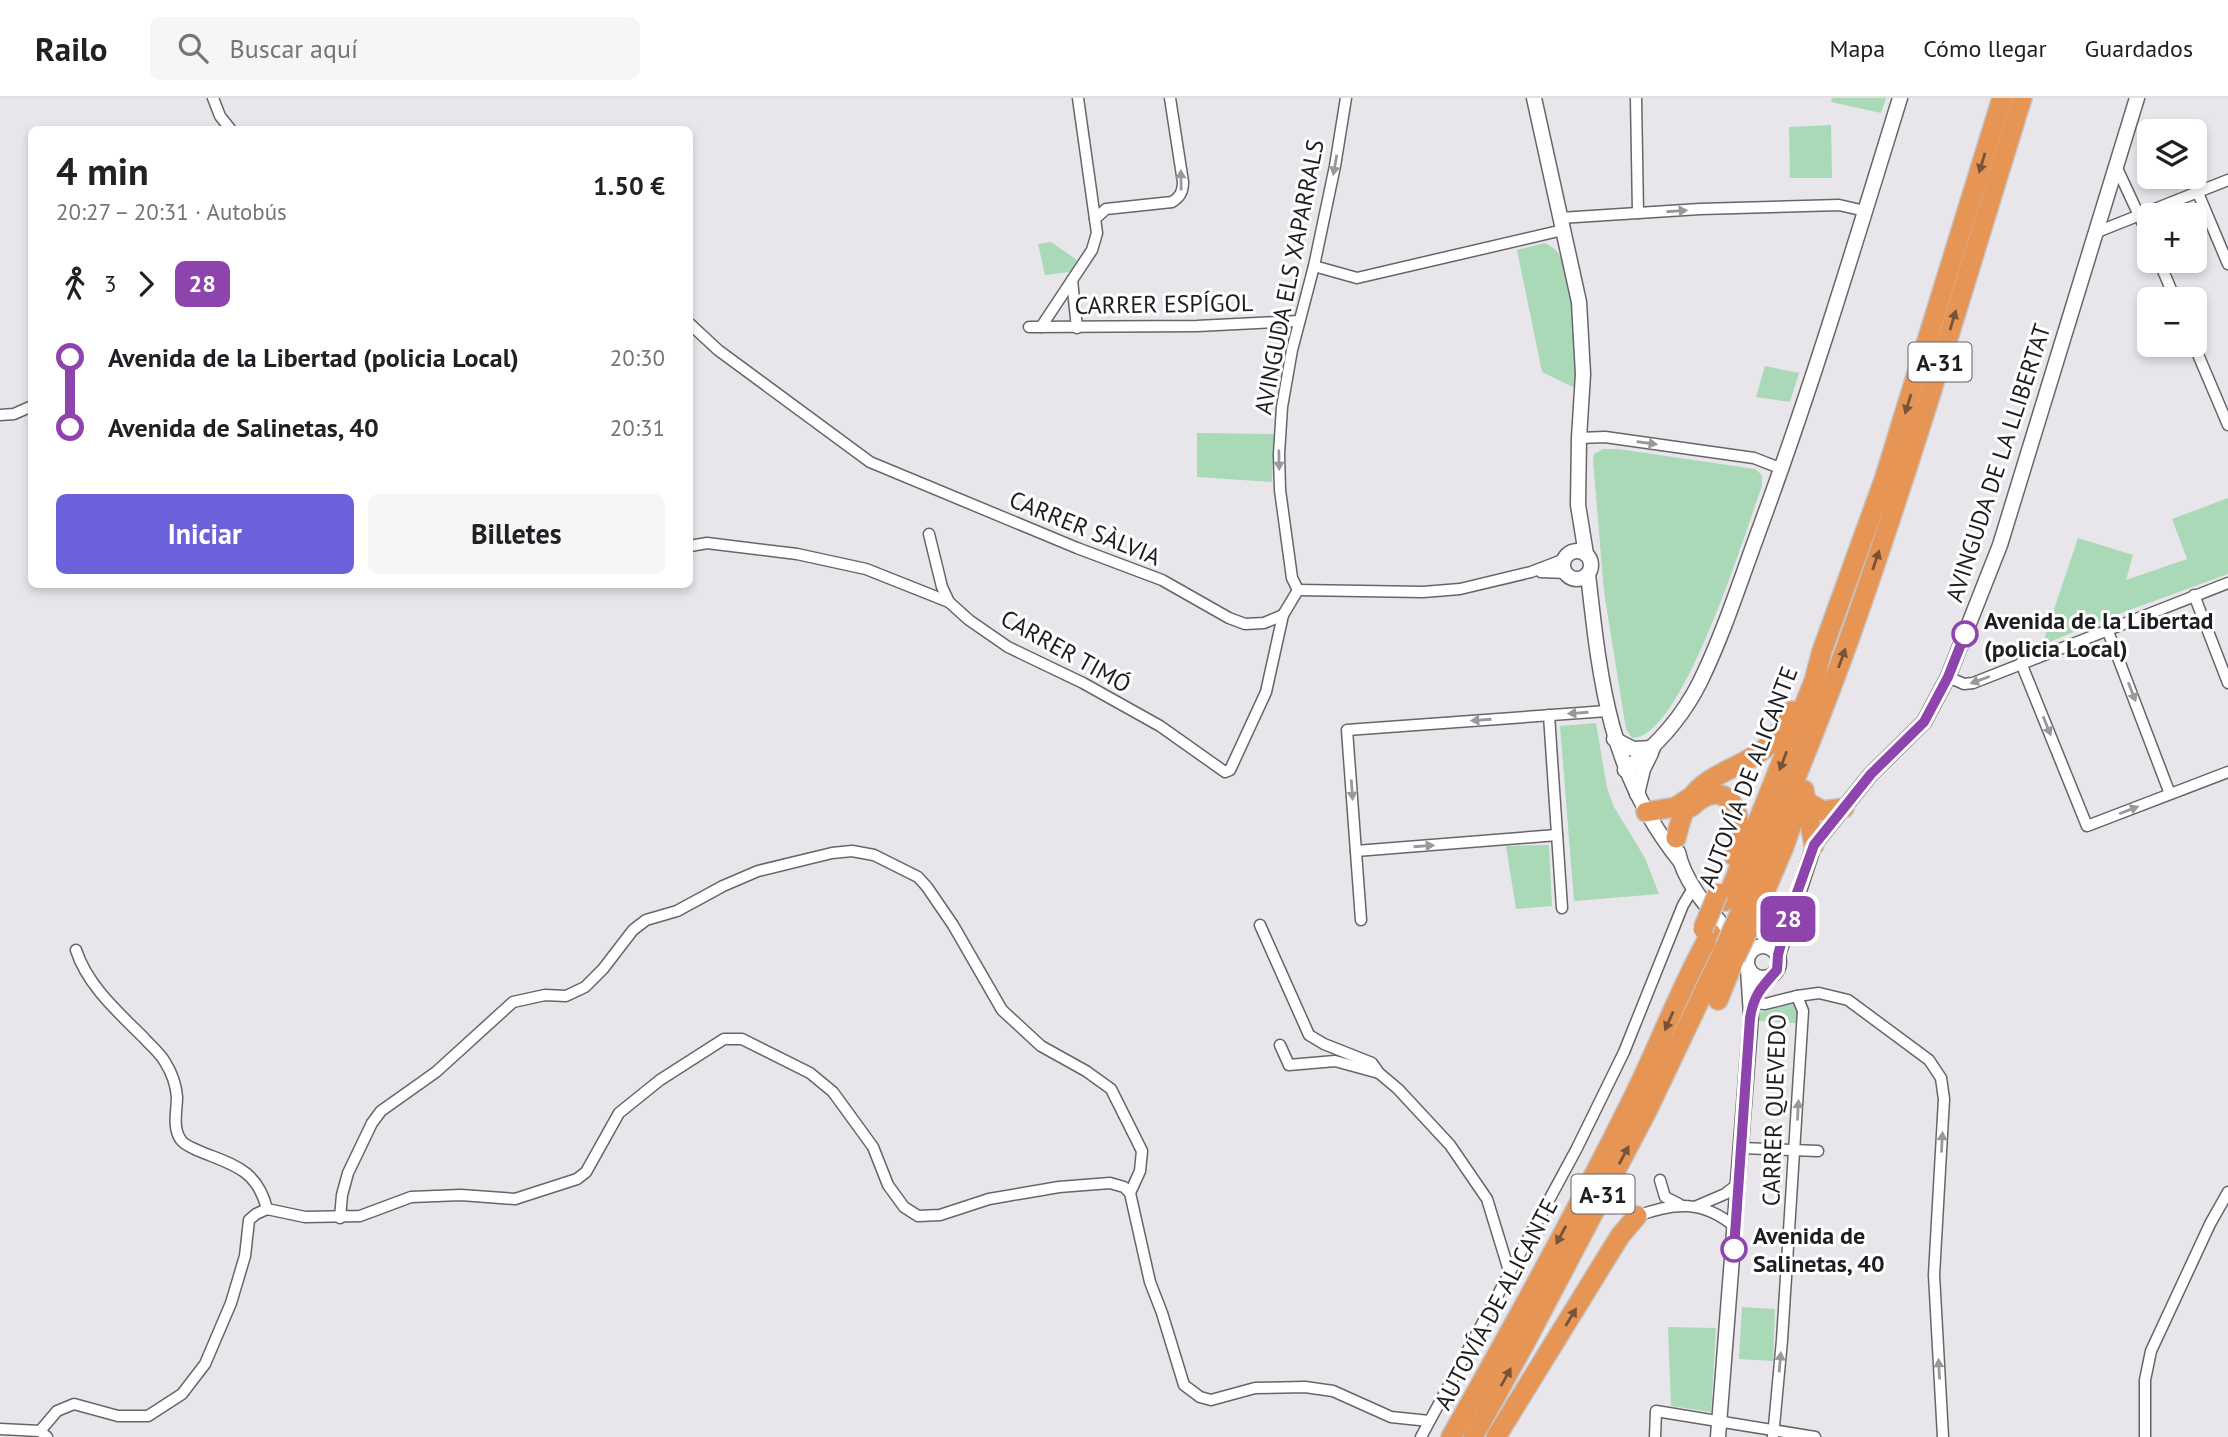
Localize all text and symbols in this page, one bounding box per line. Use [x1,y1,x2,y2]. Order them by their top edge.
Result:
search box [150,17,640,80]
text: Railo [35,27,108,70]
icon: search [174,29,212,67]
text: Buscar aquí [230,32,358,65]
text: Mapa [1829,33,1885,64]
text: Cómo llegar [1923,33,2047,64]
text: Guardados [2085,33,2193,64]
map controls [2137,119,2207,357]
button: layers [2137,119,2207,189]
street label: AVINGUDA ELS XAPARRALS [1247,137,1331,417]
text: 4 min [56,146,149,195]
one-way arrow [1977,153,1987,174]
one-way arrow [1329,154,1340,176]
text: 1.50 € [593,169,665,202]
one-way arrow [1175,169,1187,191]
text: 20:27 – 20:31 · Autobús [56,197,287,226]
button: + [2137,203,2207,273]
one-way arrow [1666,205,1688,216]
icon: walk [56,265,94,303]
icon: forward [127,265,165,303]
text: 28 [189,268,216,299]
text: 3 [104,269,117,298]
street label: CARRER ESPÍGOL [1074,287,1254,321]
button: − [2137,287,2207,357]
one-way arrow [1949,310,1959,331]
street label: AVINGUDA DE LA LLIBERTAT [1938,320,2058,606]
text: Avenida de la Libertad (policia Local) [108,341,519,374]
road number: A-31 [1909,342,1972,382]
text: 20:30 [610,343,665,372]
one-way arrow [1902,394,1912,415]
text: Avenida de Salinetas, 40 [108,411,379,444]
text: 20:31 [610,413,665,442]
one-way arrow [1636,438,1658,449]
one-way arrow [1274,450,1285,472]
street label: CARRER SÀLVIA [1005,484,1165,572]
button: Iniciar [56,494,354,574]
button: Billetes [368,494,665,574]
one-way arrow [1871,549,1882,570]
street label: CARRER TIMÓ [995,602,1137,700]
place label: Avenida de la Libertad (policia Local) [1984,605,2214,664]
marker: Avenida de la Libertad (policia Local) [1952,621,1978,647]
one-way arrow [1837,647,1848,668]
street label: AUTOVÍA DE ALICANTE [1691,662,1805,892]
one-way arrow [1969,674,1990,685]
one-way arrow [2126,682,2137,703]
one-way arrow [1567,708,1589,719]
one-way arrow [1470,715,1492,726]
one-way arrow [2041,716,2052,737]
one-way arrow [1777,751,1788,772]
one-way arrow [1347,779,1358,801]
one-way arrow [2118,804,2139,815]
one-way arrow [1413,840,1435,851]
line badge: 28 [1756,896,1820,942]
text: 28 [1774,903,1802,934]
one-way arrow [1663,1011,1675,1031]
street label: CARRER QUEVEDO [1755,1013,1793,1207]
one-way arrow [1792,1099,1803,1121]
one-way arrow [1936,1130,1947,1152]
one-way arrow [1619,1145,1630,1165]
road number: A-31 [1572,1175,1634,1214]
street label: AUTOVÍA DE ALICANTE [1427,1193,1565,1415]
place label: Avenida de Salinetas, 40 [1753,1220,1885,1279]
one-way arrow [1556,1225,1567,1245]
marker: Avenida de Salinetas, 40 [1721,1236,1747,1262]
one-way arrow [1565,1307,1577,1326]
one-way arrow [1775,1351,1786,1373]
one-way arrow [1933,1358,1944,1380]
one-way arrow [1500,1368,1512,1387]

